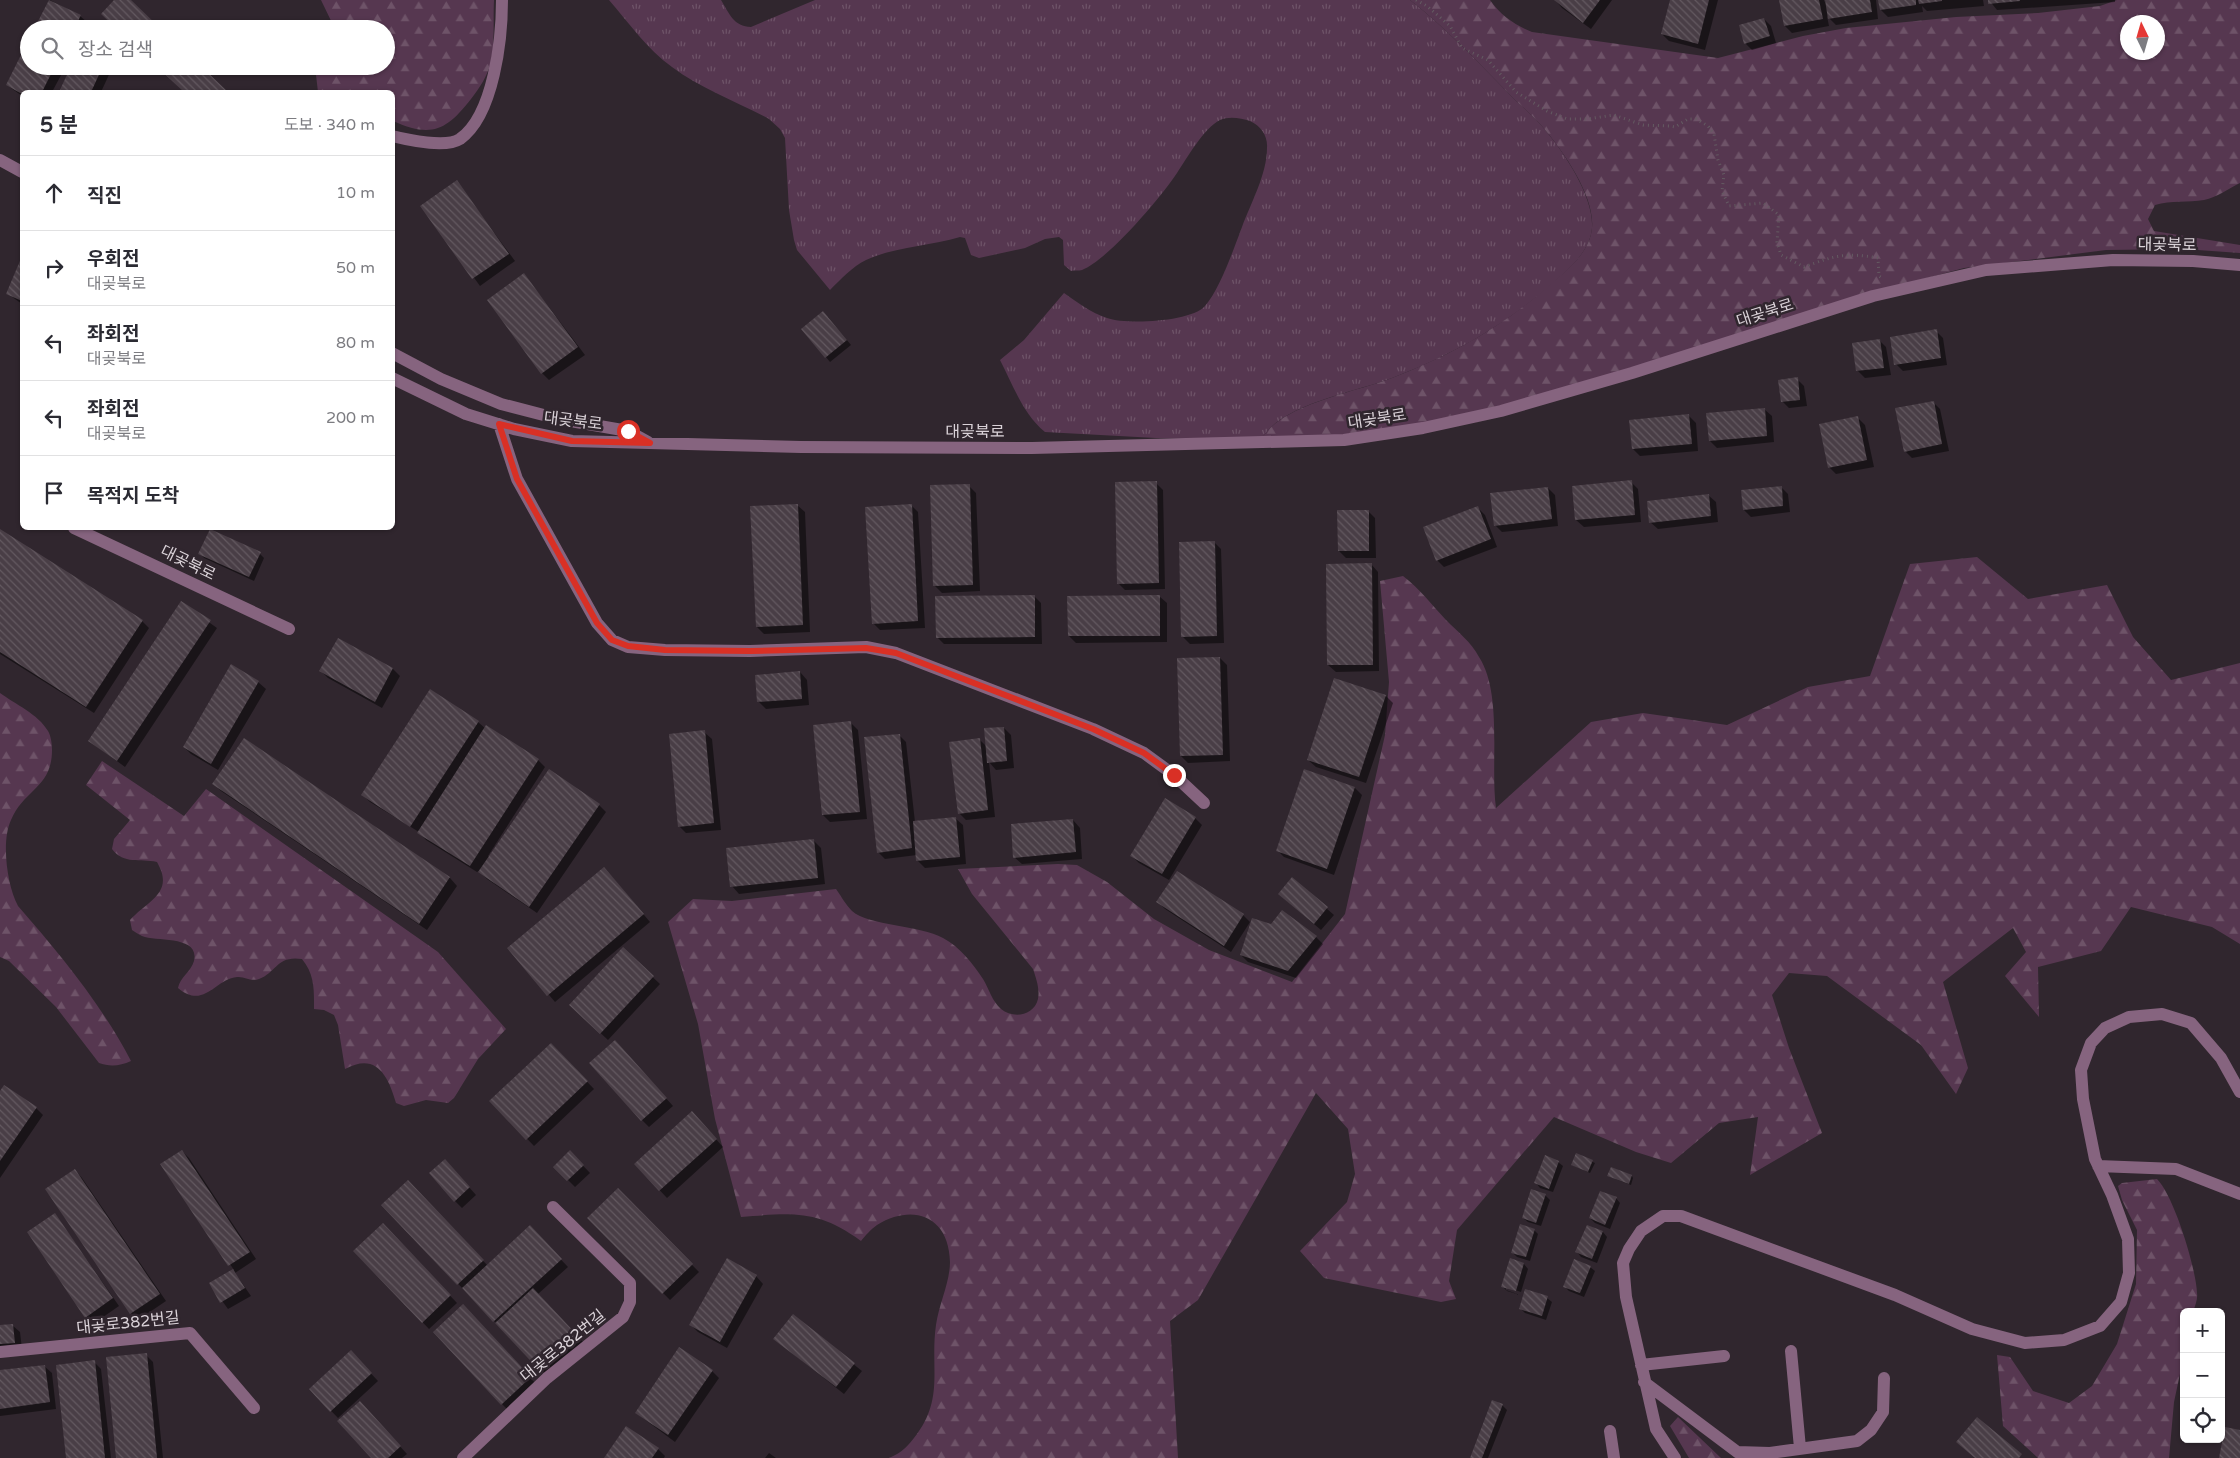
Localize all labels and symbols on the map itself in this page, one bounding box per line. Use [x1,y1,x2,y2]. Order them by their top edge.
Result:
north arrow [2120,15,2165,60]
street label: 대곶북로 [2137,234,2197,256]
street label: 대곶북로 [1734,294,1796,332]
street label: 대곶북로 [1346,404,1408,433]
street label: 대곶북로 [543,407,604,435]
route start [617,420,640,443]
street label: 대곶북로 [946,422,1005,442]
street label: 대곶북로 [157,541,219,585]
route end [1163,764,1186,787]
street label: 대곶로382번길 [516,1306,610,1386]
street label: 대곶로382번길 [75,1308,181,1338]

